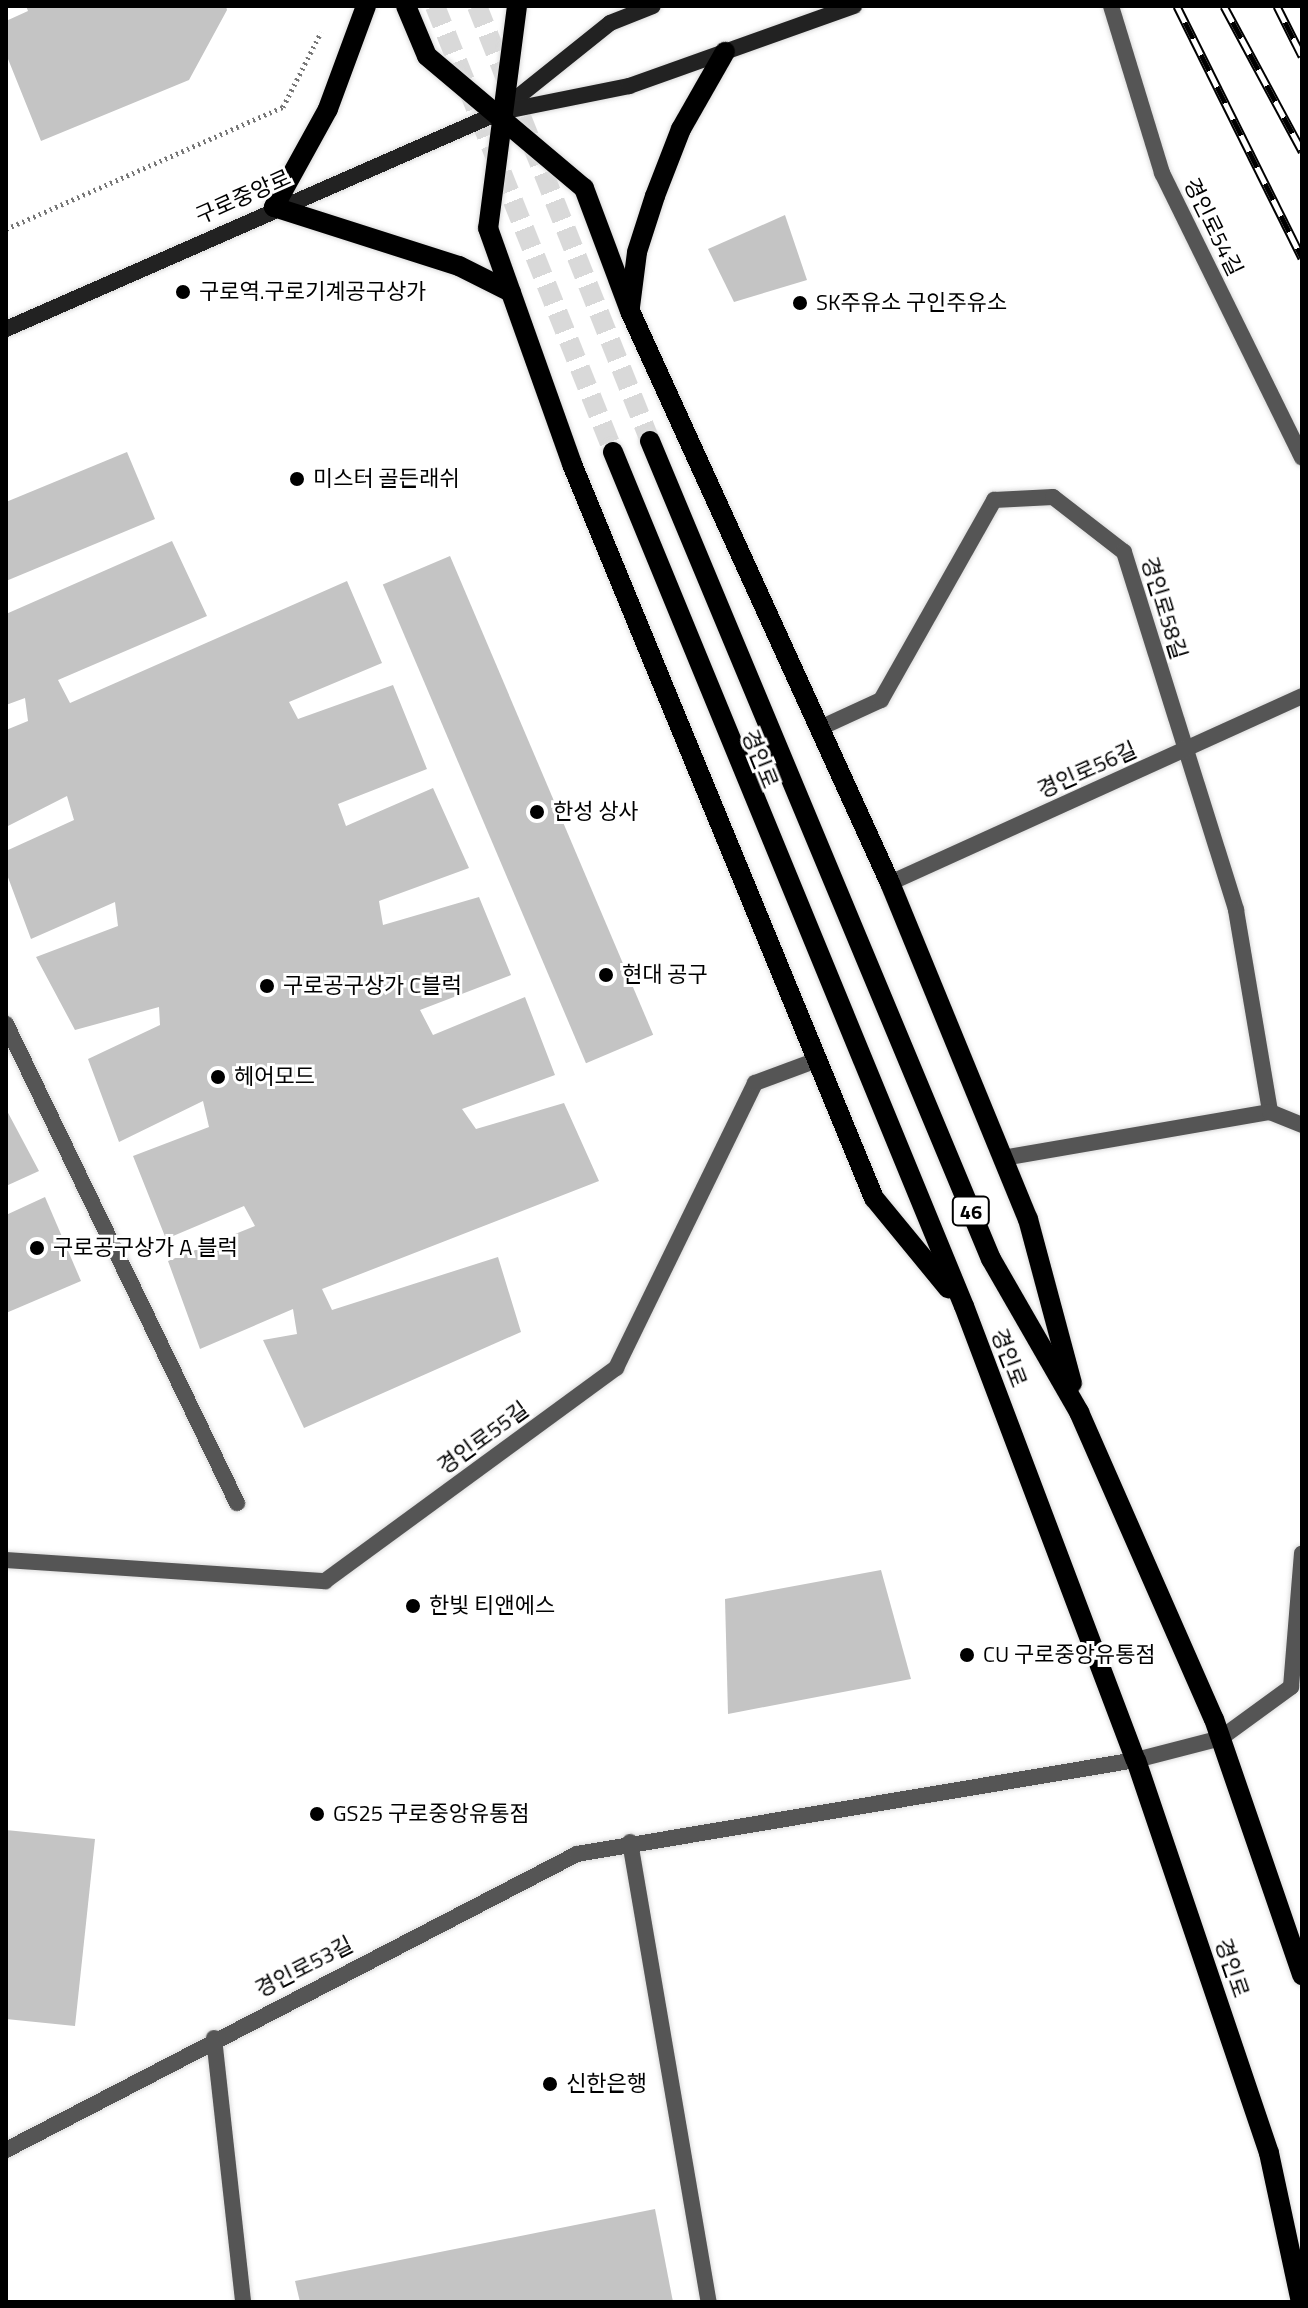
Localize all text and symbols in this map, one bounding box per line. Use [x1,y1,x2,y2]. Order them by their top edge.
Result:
street label: 구로중앙로 [191,164,295,230]
street label: 경인로54길 [1178,174,1248,280]
place label: 구로역.구로기계공구상가 [199,279,426,305]
marker: 구로역.구로기계공구상가 [174,283,192,301]
place label: SK주유소 구인주유소 [816,290,1007,316]
marker: SK주유소 구인주유소 [791,294,809,312]
place label: 미스터 골든래쉬 [313,466,460,492]
marker: 미스터 골든래쉬 [288,470,306,488]
street label: 경인로58길 [1136,554,1192,662]
street label: 경인로 [736,726,784,792]
street label: 경인로56길 [1033,736,1141,804]
place label: 한성 상사 [553,799,639,825]
marker: 한성 상사 [528,803,546,821]
place label: 현대 공구 [622,962,708,988]
marker: 현대 공구 [597,966,615,984]
place label: 구로공구상가 C블럭 [283,973,462,999]
marker: 구로공구상가 C블럭 [258,977,276,995]
place label: 헤어모드 [234,1064,315,1090]
marker: 헤어모드 [209,1068,227,1086]
road number: 46 [951,1195,991,1227]
place label: 구로공구상가 A 블럭 [53,1235,238,1261]
marker: 구로공구상가 A 블럭 [28,1239,46,1257]
street label: 경인로 [986,1325,1032,1391]
street label: 경인로55길 [433,1396,533,1480]
place label: 한빛 티앤에스 [429,1593,555,1619]
marker: 한빛 티앤에스 [404,1597,422,1615]
place label: CU 구로중앙유통점 [983,1642,1156,1668]
marker: CU 구로중앙유통점 [958,1646,976,1664]
place label: GS25 구로중앙유통점 [333,1801,530,1827]
marker: GS25 구로중앙유통점 [308,1805,326,1823]
street label: 경인로53길 [251,1931,357,2003]
street label: 경인로 [1210,1935,1254,2001]
place label: 신한은행 [566,2071,647,2097]
marker: 신한은행 [541,2075,559,2093]

